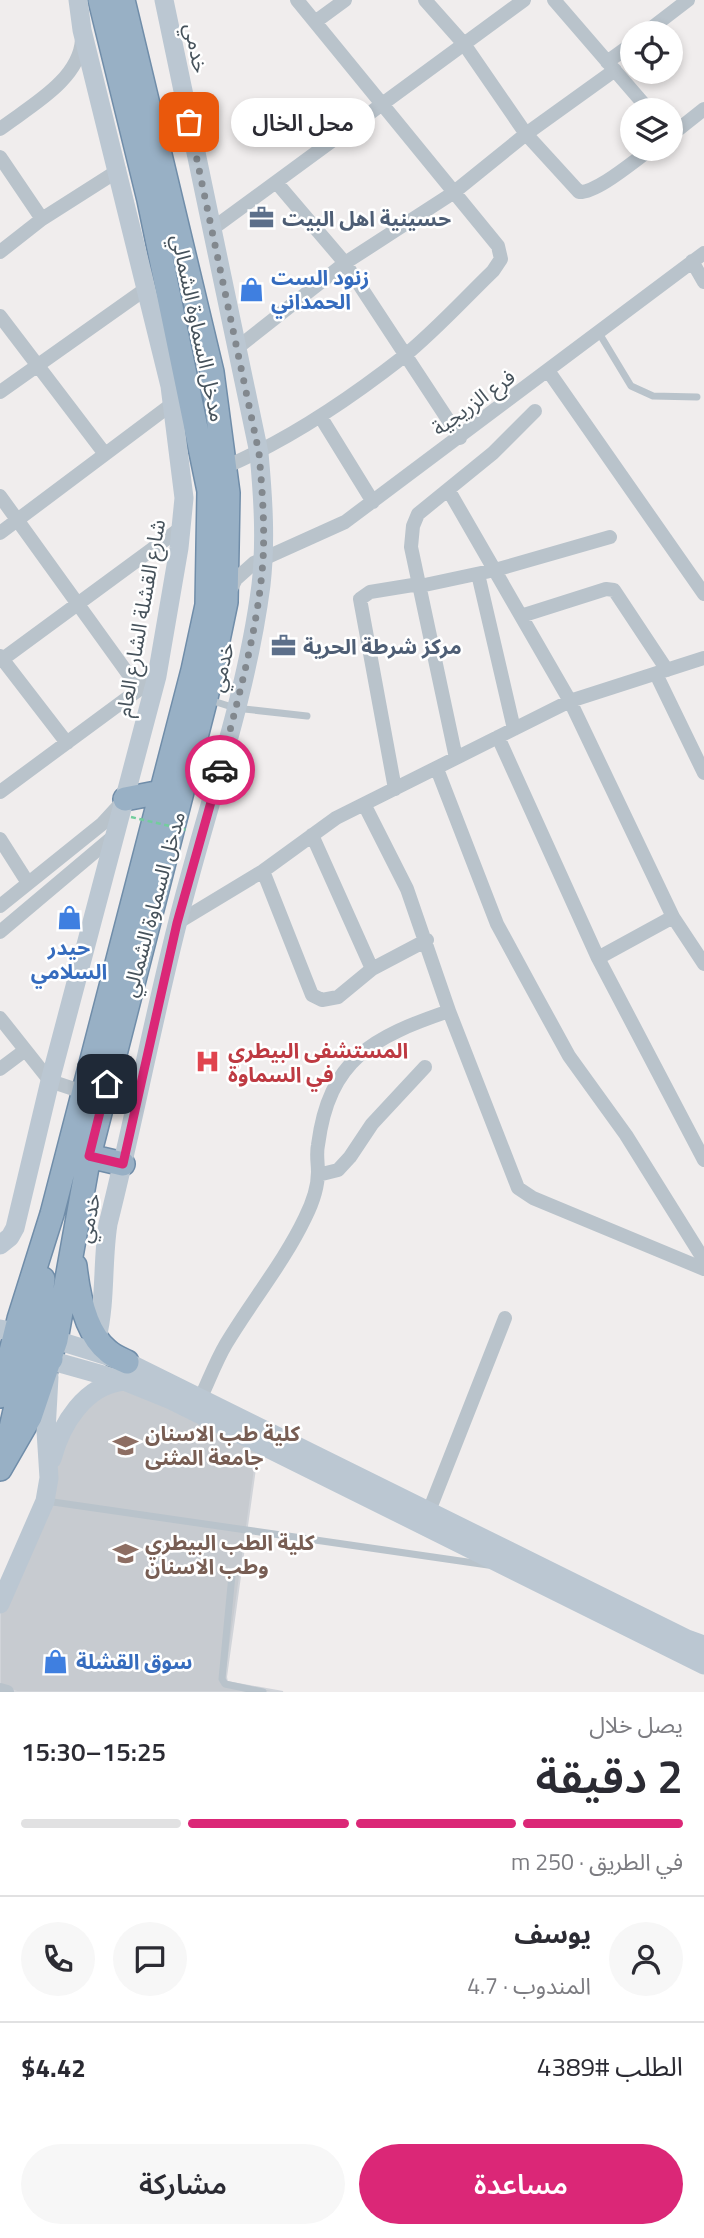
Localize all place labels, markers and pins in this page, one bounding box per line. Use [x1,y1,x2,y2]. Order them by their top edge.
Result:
pin [159,92,219,152]
callout: محل الخال [231,97,374,146]
place label: حسينية اهل البيت [282,202,451,234]
office icon: حسينية اهل البيت [248,204,276,232]
place label: زنود الست الحمداني [271,261,369,319]
shop icon: زنود الست الحمداني [237,275,265,303]
place label: مركز شرطة الحرية [303,630,462,662]
office icon: مركز شرطة الحرية [269,632,297,660]
shop icon: حيدر السلامي [55,904,83,932]
place label: حيدر السلامي [31,931,107,989]
place label: المستشفى البيطري في السماوة [228,1034,408,1092]
hospital icon: المستشفى البيطري في السماوة [194,1048,222,1076]
pin [77,1054,137,1114]
place label: كلية طب الاسنان جامعة المثنى [145,1417,300,1473]
school or university icon: كلية طب الاسنان جامعة المثنى [111,1431,139,1459]
place label: كلية الطب البيطري وطب الاسنان [145,1526,315,1582]
school or university icon: كلية الطب البيطري وطب الاسنان [111,1540,139,1568]
place label: سوق القشلة [76,1645,192,1677]
shop icon: سوق القشلة [42,1647,70,1675]

